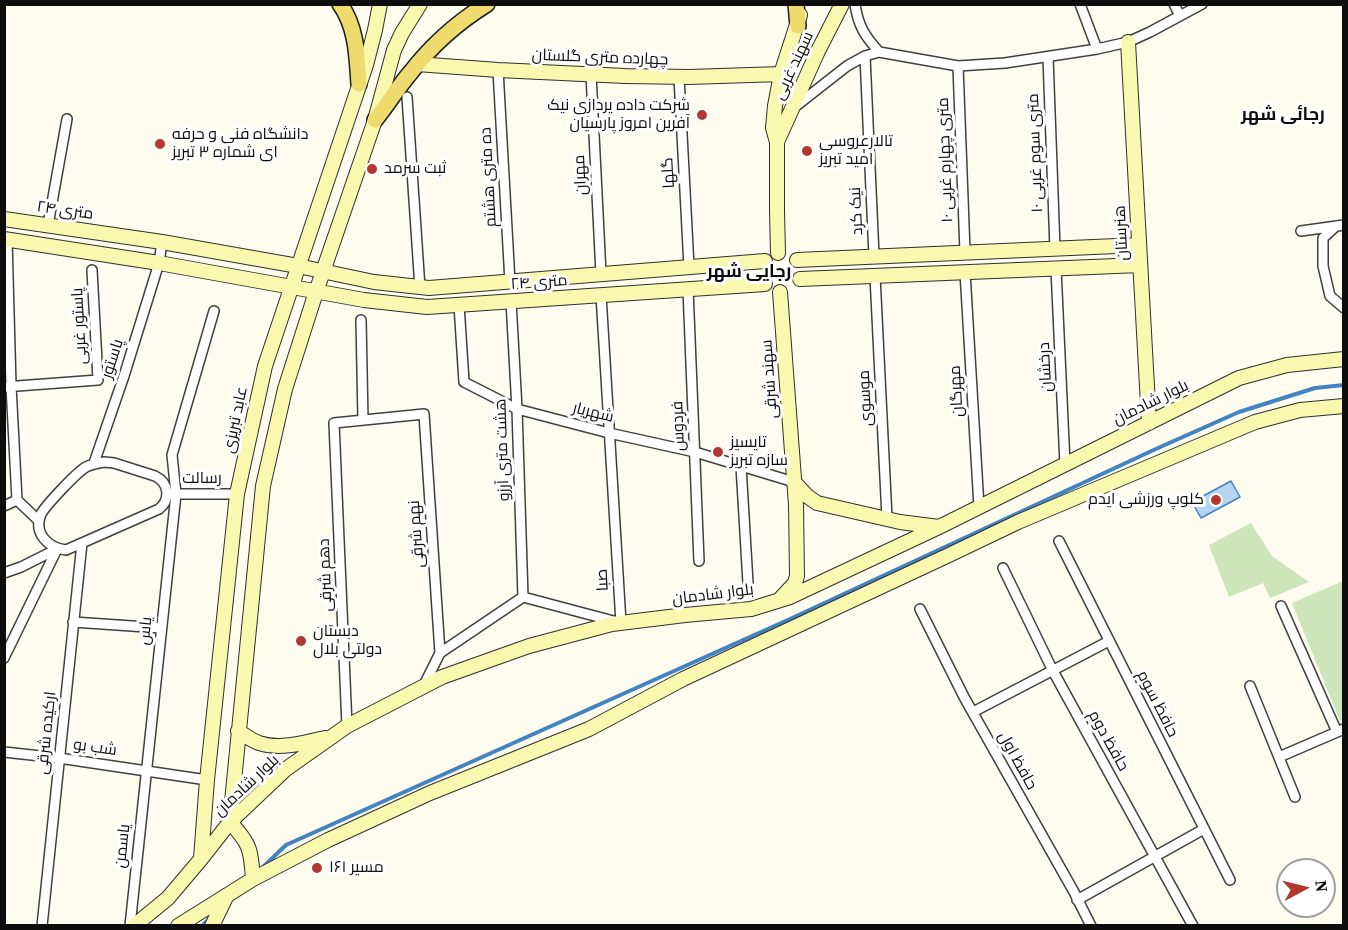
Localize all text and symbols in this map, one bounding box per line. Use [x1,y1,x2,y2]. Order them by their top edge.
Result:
street label: سهند غربی [770,29,818,103]
street label: چهارده متری گلستان [531,46,669,70]
street label: ۱۰ متری سوم غربی [1024,93,1048,213]
place label: شرکت داده پردازی نیک آفرین امروز پارسیان [547,96,690,134]
street label: ۱۰ متری چهارم غربی [934,97,958,223]
district label: رجائی شهر [1241,104,1325,126]
marker: شرکت داده پردازی نیک آفرین امروز پارسیان [695,108,709,122]
place label: دانشگاه فنی و حرفه ای شماره ۳ تبریز [172,125,309,163]
street label: ده متری هشتم [477,126,501,228]
place label: تالارعروسی امید تبریز [819,132,893,170]
marker: دانشگاه فنی و حرفه ای شماره ۳ تبریز [153,137,167,151]
marker: تالارعروسی امید تبریز [800,144,814,158]
street label: مهران [570,154,592,196]
street label: گلها [659,157,679,189]
place label: ثبت سرمد [384,159,446,179]
marker: ثبت سرمد [365,162,379,176]
street label: نیک کرد [846,186,868,236]
street label: ۲۴ متری [35,198,95,224]
street label: هنرستان [1111,205,1133,261]
district label: رجایی شهر [707,261,791,283]
street label: ۲۴ متری [510,271,568,295]
street label: پاستور غربی [68,287,92,365]
street label: پاستور [98,337,128,381]
street label: سهند شرقی [758,339,782,419]
street label: درخشان [1035,342,1057,392]
street label: مهرگان [946,365,968,417]
street label: موسوی [855,369,877,427]
street label: بلوار شادمان [1110,376,1192,430]
street label: عابد تبریزی [220,385,252,455]
street label: هشت متری آرزو [492,398,514,502]
street label: شهریار [570,399,616,427]
street label: فردوس [669,401,689,451]
place label: تایسیز سازه تبریز [730,433,788,471]
marker: تایسیز سازه تبریز [711,445,725,459]
street label: رسالت [182,469,222,489]
place label: کلوپ ورزشی ایدم [1088,490,1204,510]
marker: کلوپ ورزشی ایدم [1209,493,1223,507]
street label: نهم شرقی [405,500,429,568]
street label: دهم شرقی [315,538,337,612]
street label: صبا [593,568,613,592]
street label: بلوار شادمان [671,580,755,610]
street label: یاس [135,616,157,646]
place label: دبستان دولتی بلال [313,622,382,660]
marker: دبستان دولتی بلال [294,634,308,648]
street label: حافظ سوم [1132,667,1182,741]
street label: ارکیده شرقی [33,691,61,775]
street label: حافظ دوم [1084,707,1132,775]
street label: حافظ اول [993,729,1041,793]
street label: شب بو [72,735,118,761]
street label: بلوار شادمان [210,751,284,821]
street label: یاسمن [111,823,135,869]
place label: مسیر ۱۶۱ [329,858,384,878]
north arrow [1276,858,1336,918]
marker: مسیر ۱۶۱ [310,861,324,875]
text: N [1310,879,1334,893]

